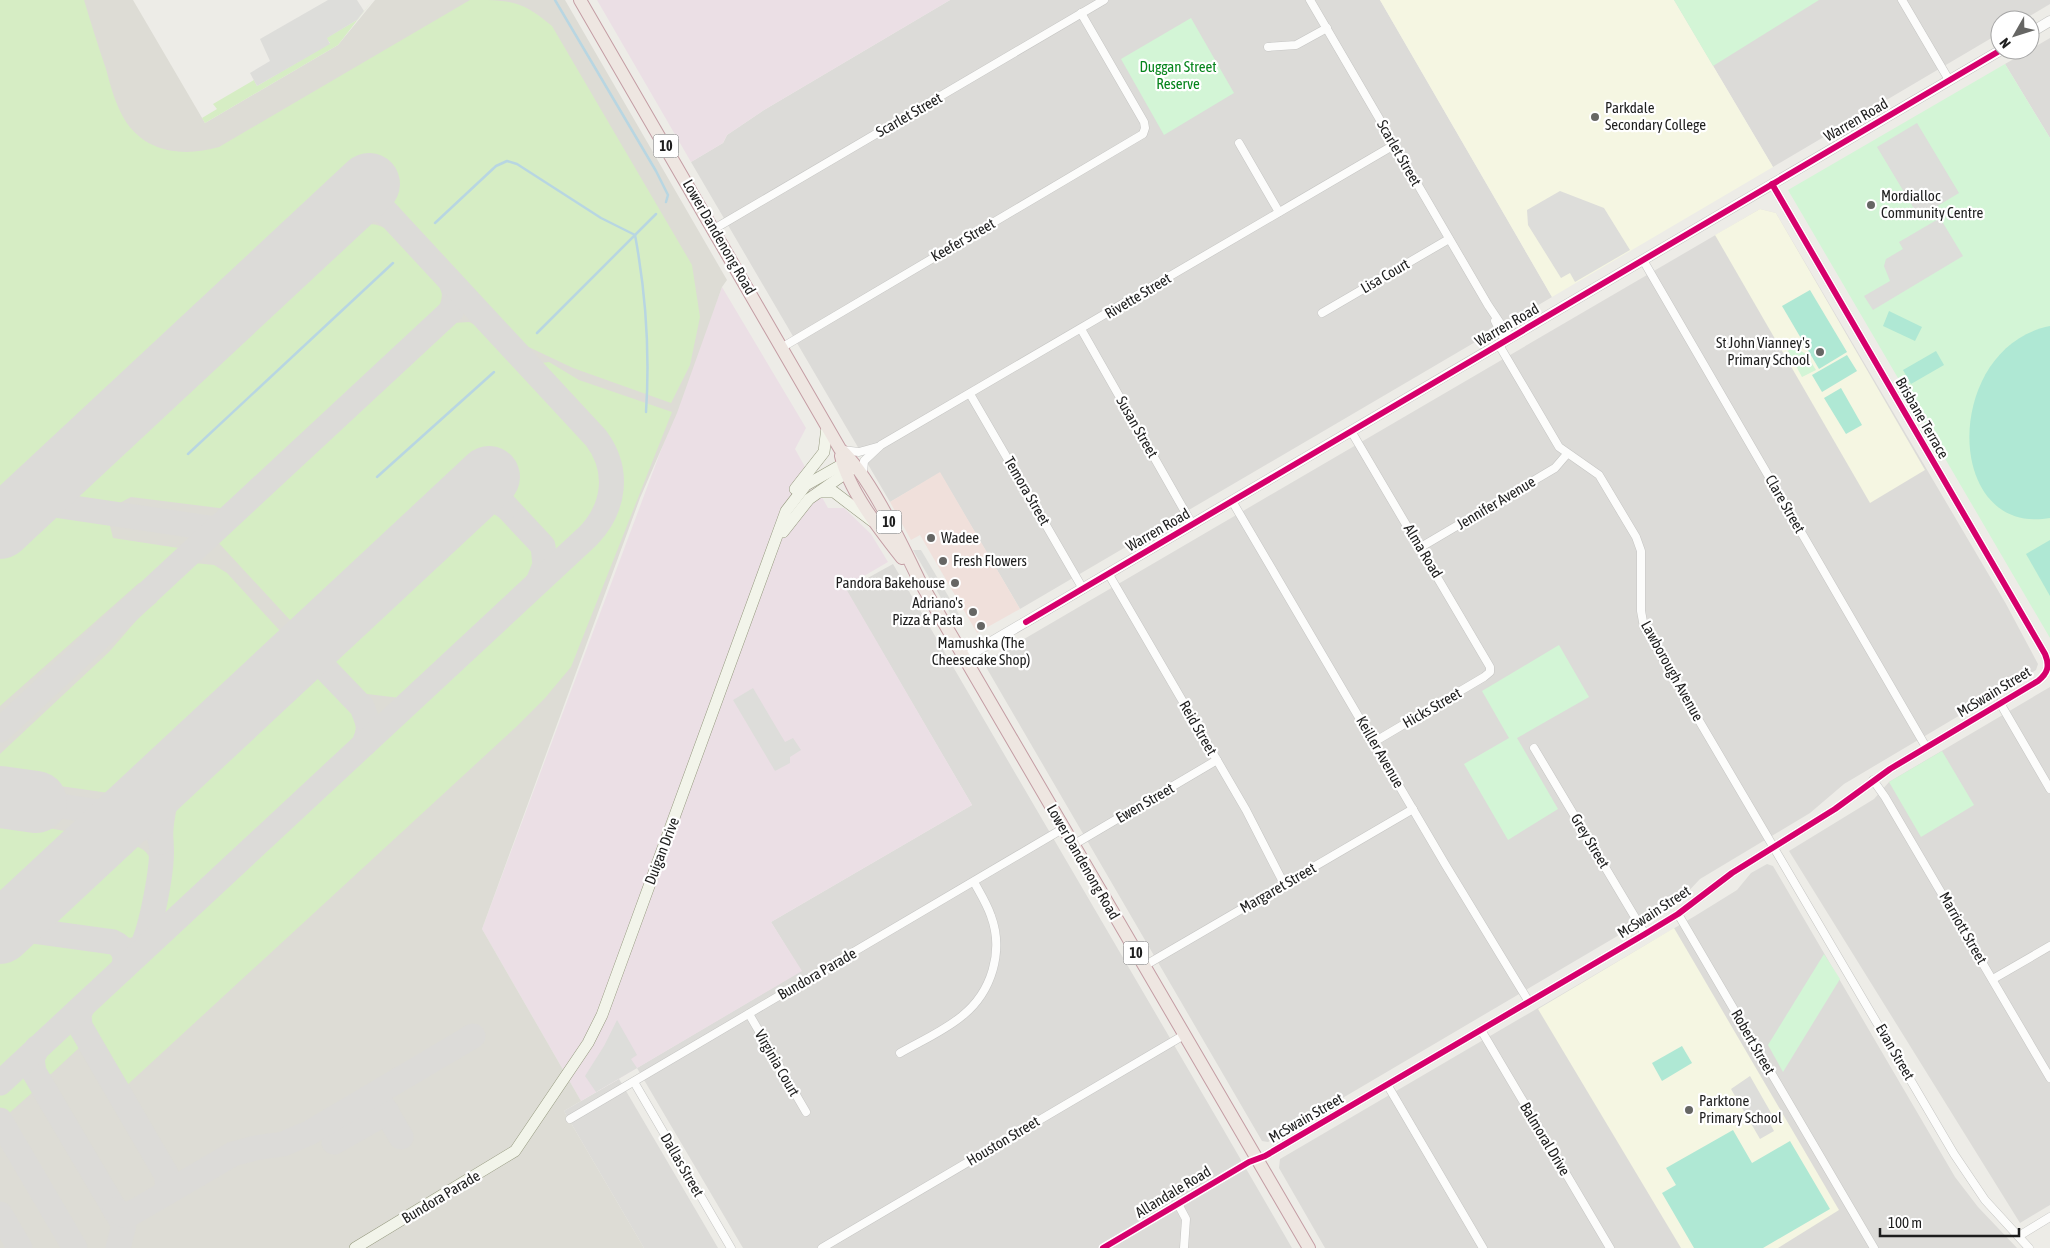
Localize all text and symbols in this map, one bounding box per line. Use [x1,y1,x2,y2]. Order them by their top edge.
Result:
north arrow [1990,10,2040,60]
text: N [1996,35,2014,51]
park label: Duggan Street Reserve [1139,58,1217,92]
street label: Scarlet Street [873,89,945,140]
street label: Warren Road [1821,94,1891,145]
place label: Parkdale Secondary College [1605,99,1706,133]
marker: Parkdale Secondary College [1589,111,1601,123]
street label: Scarlet Street [1374,117,1425,189]
road number: 10 [654,134,678,158]
street label: Lower Dandenong Road [680,176,759,297]
place label: Mordialloc Community Centre [1881,187,1984,221]
marker: Mordialloc Community Centre [1865,199,1877,211]
street label: Keefer Street [928,214,998,265]
street label: Lisa Court [1357,255,1412,296]
street label: Rivette Street [1102,269,1174,322]
street label: Warren Road [1472,299,1542,350]
place label: St John Vianney's Primary School [1716,334,1810,368]
marker: St John Vianney's Primary School [1814,346,1826,358]
street label: Brisbane Terrace [1892,374,1953,462]
street label: Susan Street [1113,393,1162,460]
street label: Temora Street [1001,453,1054,528]
street label: Jennifer Avenue [1453,472,1538,533]
street label: Clare Street [1762,472,1809,536]
street label: Warren Road [1123,504,1193,555]
road number: 10 [876,511,902,534]
street label: Alma Road [1401,521,1446,581]
place label: Wadee [941,529,979,546]
marker: Wadee [925,532,937,544]
place label: Fresh Flowers [953,552,1027,569]
marker: Fresh Flowers [937,555,949,567]
place label: Pandora Bakehouse [836,574,945,591]
marker: Pandora Bakehouse [949,577,961,589]
place label: Adriano's Pizza & Pasta [892,594,963,628]
marker: Adriano's Pizza & Pasta [967,606,979,618]
street label: Lawborough Avenue [1638,618,1707,724]
marker: Mamushka (The Cheesecake Shop) [975,620,987,632]
place label: Mamushka (The Cheesecake Shop) [932,634,1030,668]
street label: McSwain Street [1954,663,2034,720]
street label: Hicks Street [1400,684,1464,731]
street label: Reid Street [1176,698,1221,758]
street label: Keiller Avenue [1353,713,1408,791]
street label: Ewen Street [1113,779,1177,826]
street label: Lower Dandenong Road [1044,801,1123,922]
street label: Grey Street [1568,811,1613,871]
street label: Duigan Drive [641,815,682,887]
street label: Margaret Street [1237,859,1319,916]
street label: McSwain Street [1614,882,1693,941]
street label: Marriott Street [1936,889,1991,967]
road number: 10 [1124,941,1148,964]
street label: Bundora Parade [774,944,859,1003]
street label: Robert Street [1728,1006,1779,1077]
street label: Evan Street [1873,1021,1918,1083]
street label: Virginia Court [752,1026,803,1099]
street label: McSwain Street [1265,1089,1346,1146]
place label: Parktone Primary School [1699,1092,1782,1126]
street label: Balmoral Drive [1517,1099,1574,1178]
marker: Parktone Primary School [1683,1104,1695,1116]
street label: Houston Street [963,1112,1042,1169]
street label: Dallas Street [657,1130,707,1200]
street label: Allandale Road [1132,1162,1214,1221]
street label: Bundora Parade [399,1167,483,1227]
scale bar [1880,1206,2019,1238]
text: 100 m [1888,1214,1922,1231]

